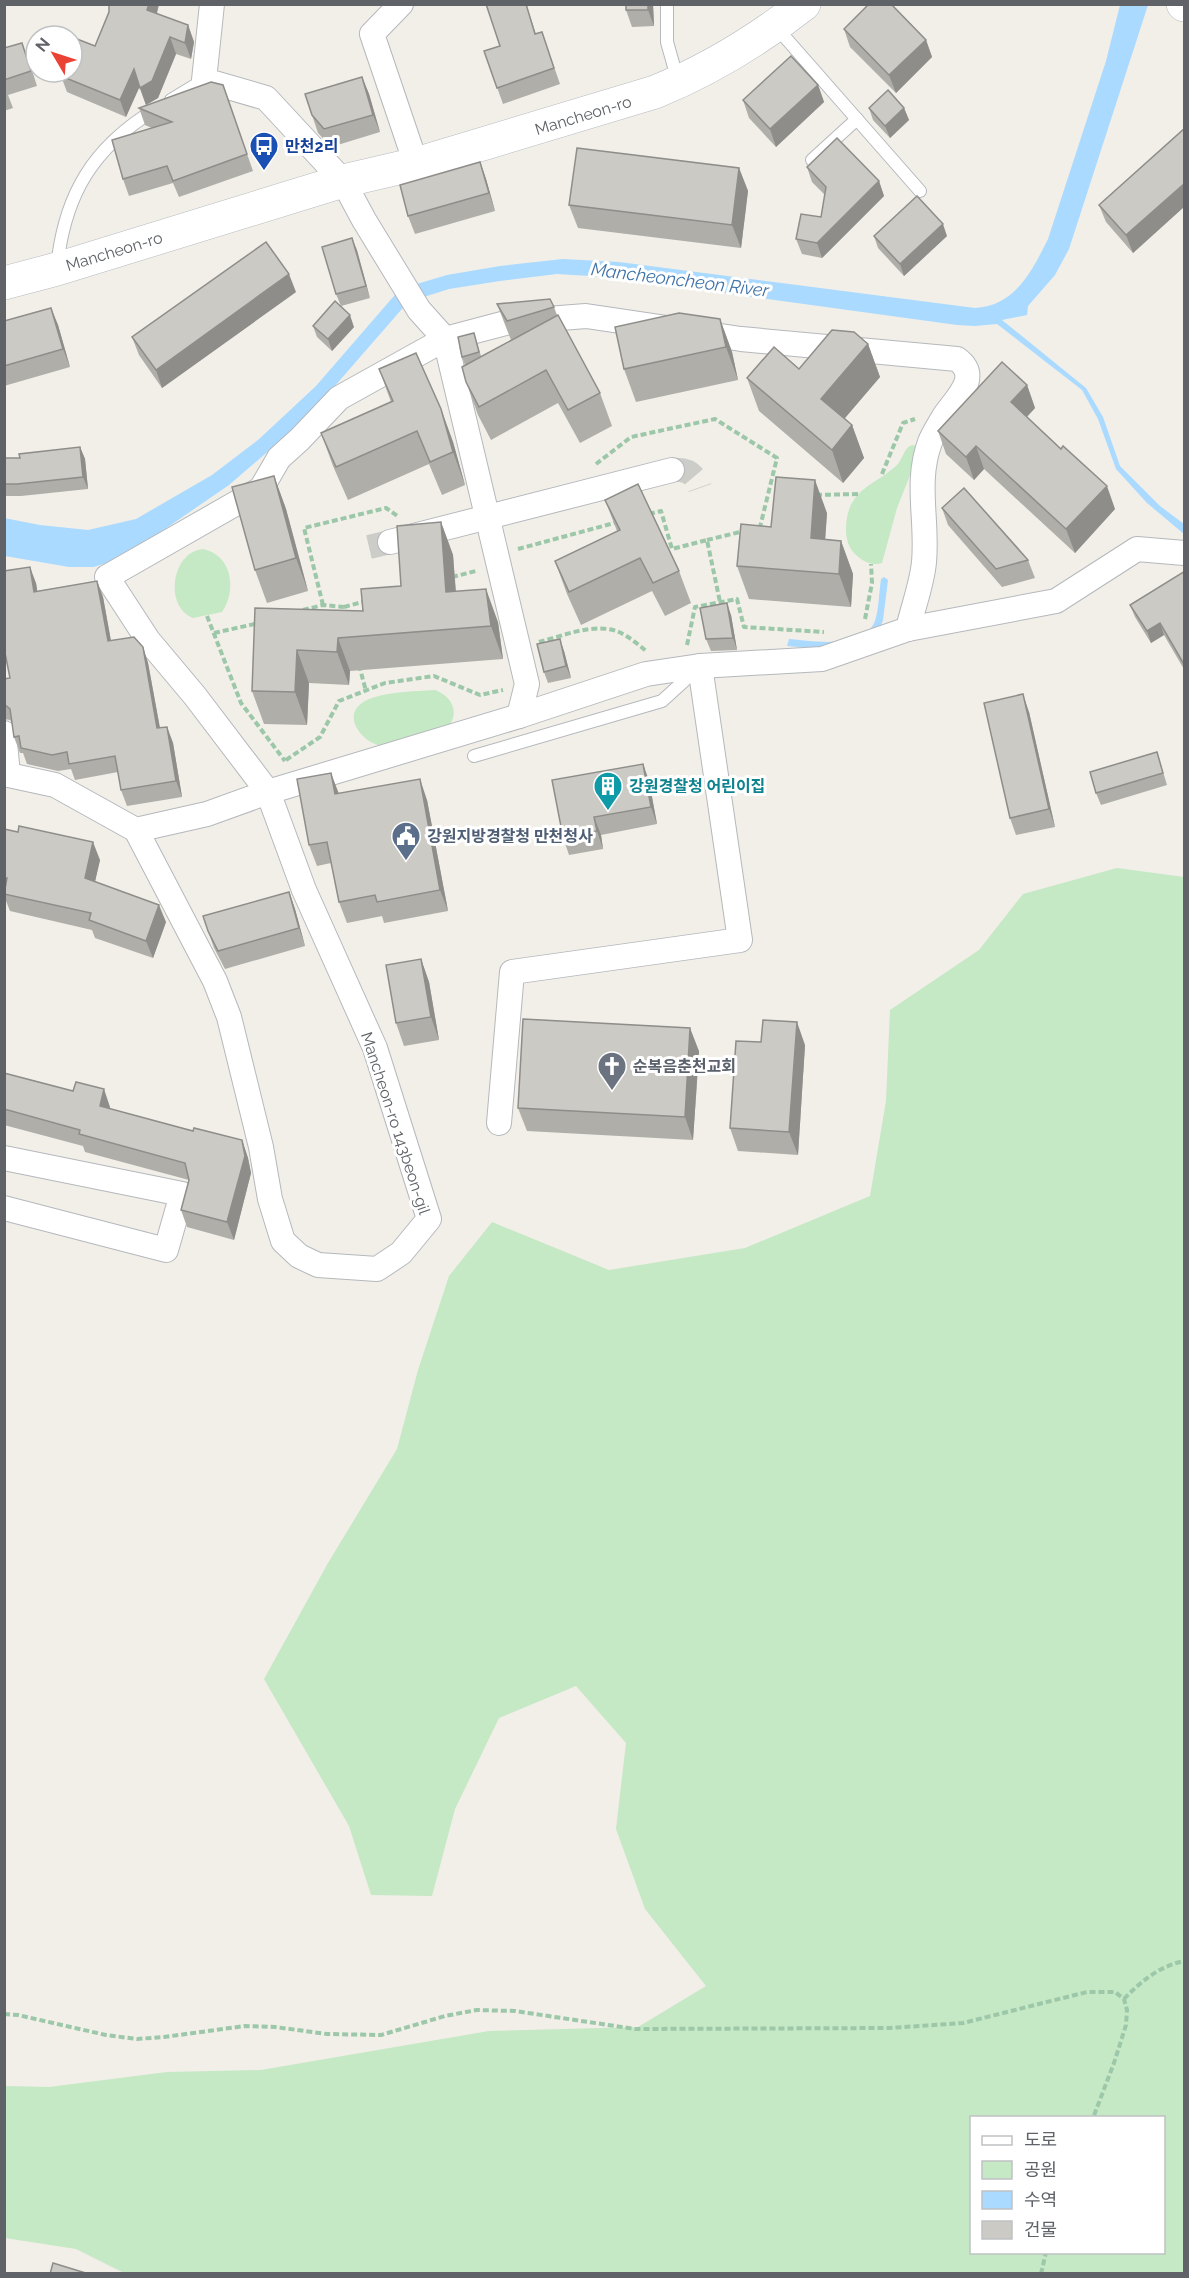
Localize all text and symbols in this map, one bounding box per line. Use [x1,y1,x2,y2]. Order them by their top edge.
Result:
north arrow [24,24,84,84]
text: N [32,34,54,56]
street label: Mancheon-ro [533,92,634,139]
bus stop icon: 만천2리 [248,130,280,172]
place label: 만천2리 [285,137,338,156]
street label: Mancheon-ro [64,228,165,275]
water label: Mancheoncheon River [590,258,771,301]
building icon: 강원경찰청 어린이집 [592,770,624,812]
place label: 강원경찰청 어린이집 [629,777,765,796]
public building icon: 강원지방경찰청 만천청사 [390,820,422,862]
place label: 강원지방경찰청 만천청사 [427,827,593,846]
street label: Mancheon-ro 143beon-gil [357,1029,434,1217]
church icon: 순복음춘천교회 [596,1050,628,1092]
place label: 순복음춘천교회 [633,1057,736,1076]
legend [970,2116,1165,2254]
text: 도로 [1024,2129,1057,2150]
text: 공원 [1024,2159,1057,2180]
text: 수역 [1024,2189,1057,2210]
text: 건물 [1024,2219,1057,2240]

